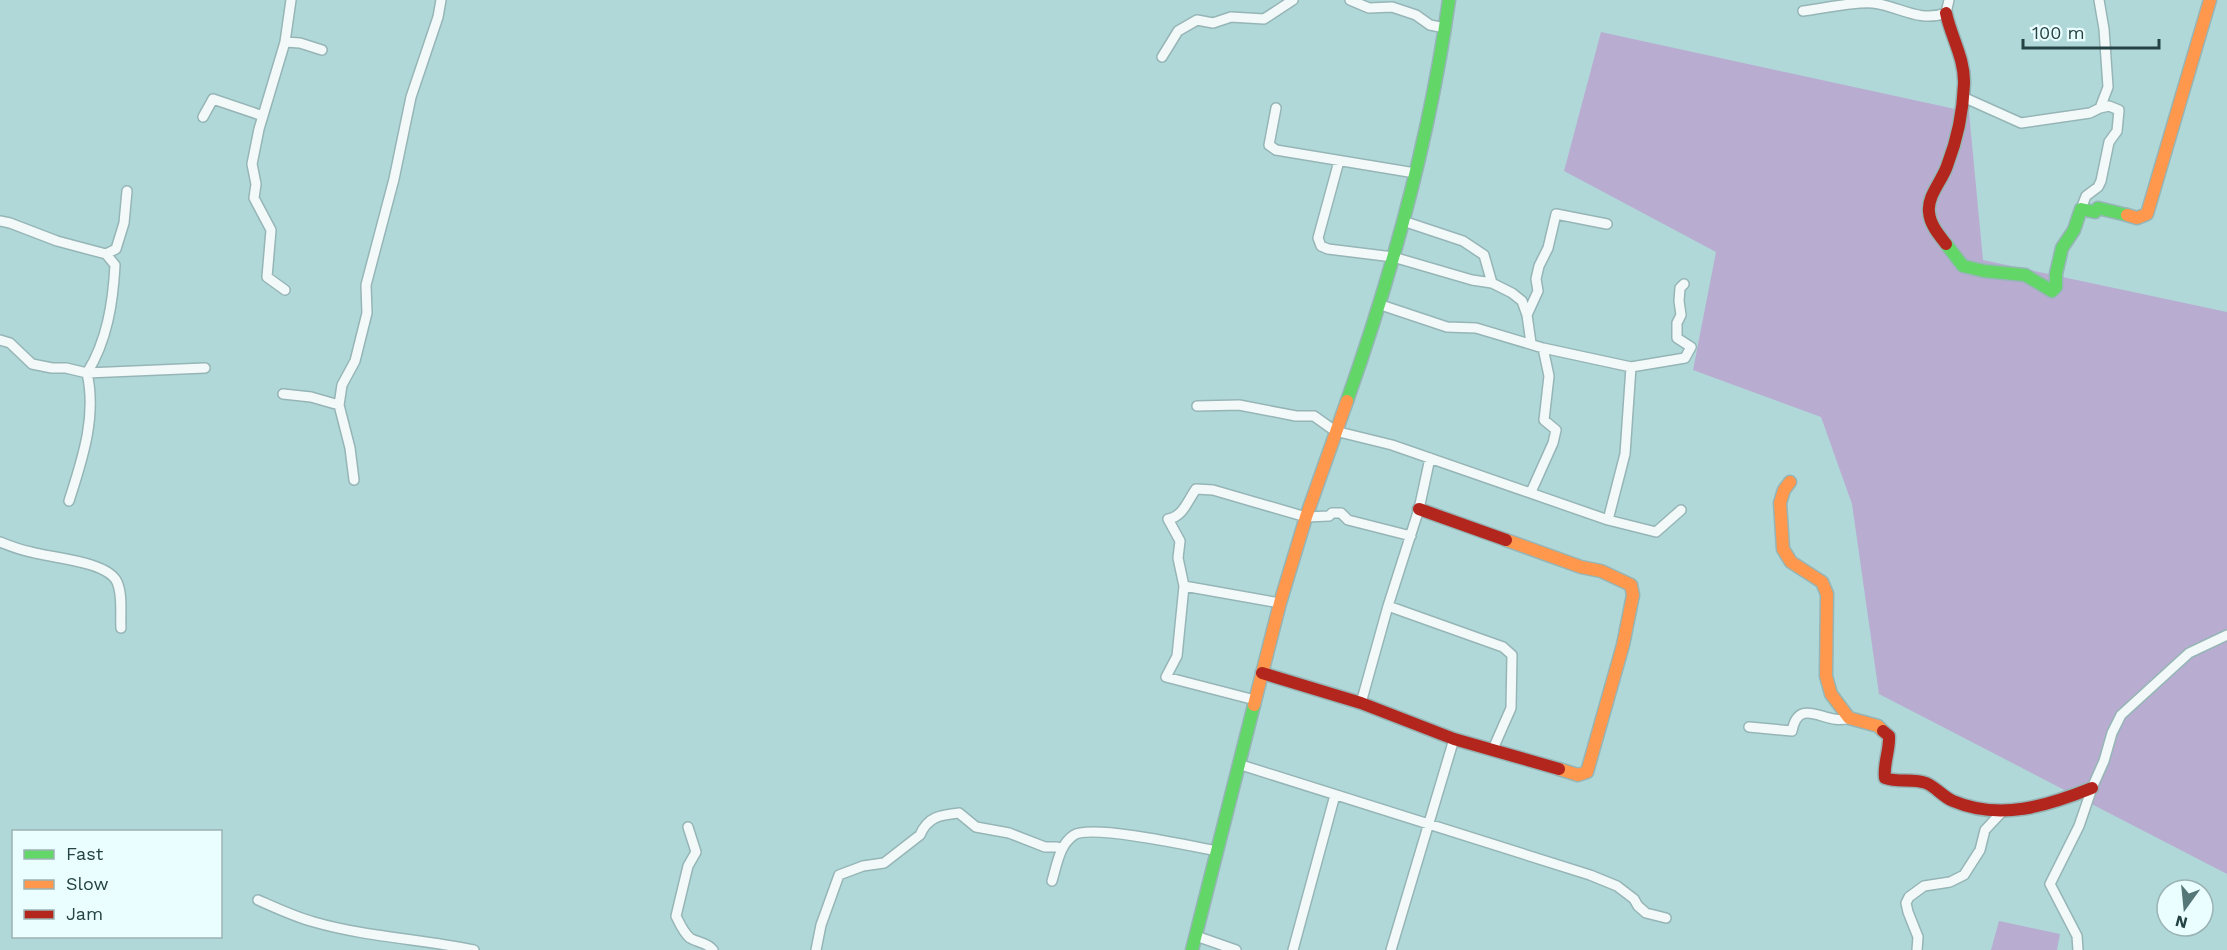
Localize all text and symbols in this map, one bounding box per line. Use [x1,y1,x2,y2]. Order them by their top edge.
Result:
scale bar [2023,12,2160,50]
text: 100 m [2032,22,2085,43]
legend [12,830,222,938]
text: Fast [66,843,104,864]
text: Slow [66,873,109,894]
north arrow [2155,878,2215,938]
text: Jam [66,903,103,924]
text: N [2173,911,2189,933]

